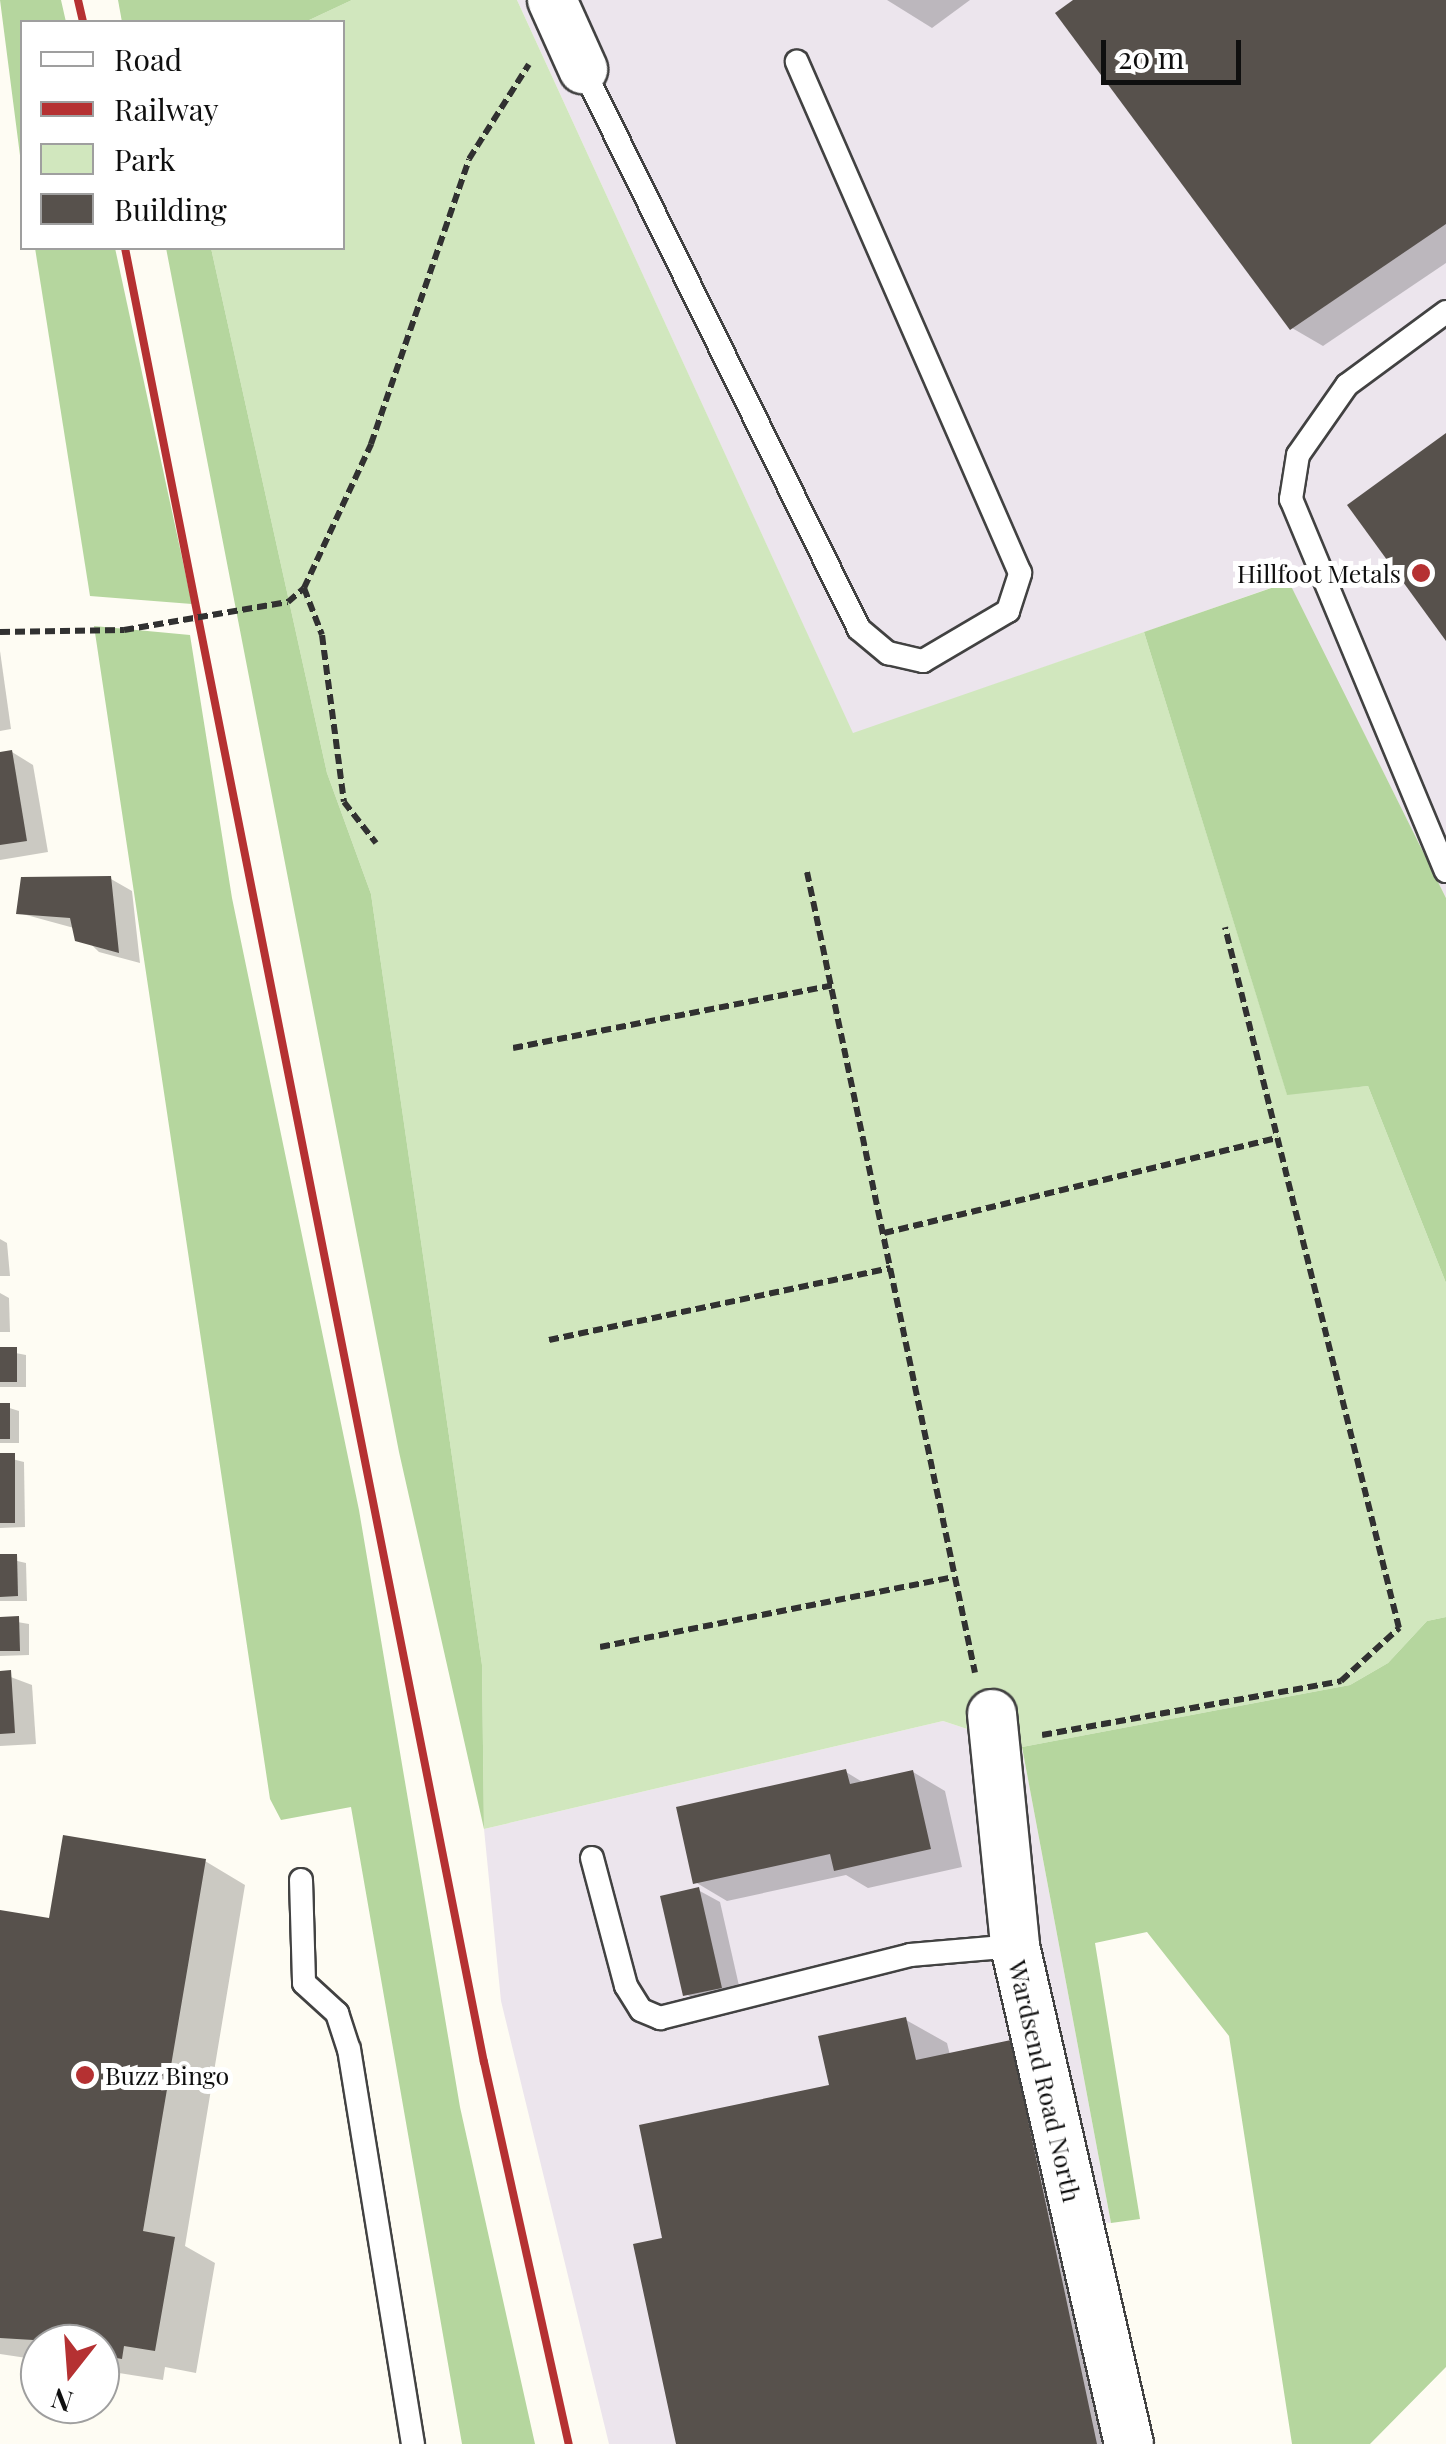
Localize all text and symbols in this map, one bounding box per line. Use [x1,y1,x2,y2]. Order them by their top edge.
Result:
legend [20,20,345,250]
scale bar [1106,20,1246,82]
text: 20 m [1118,37,1184,77]
text: Road [114,39,182,79]
text: Railway [114,89,219,129]
text: Park [114,139,176,179]
text: Building [114,189,227,229]
place label: Hillfoot Metals [1237,558,1401,588]
marker: Hillfoot Metals [1410,562,1432,584]
street label: Wardsend Road North [1003,1957,1087,2205]
place label: Buzz Bingo [105,2060,229,2090]
marker: Buzz Bingo [74,2064,96,2086]
north arrow [20,2324,120,2424]
text: N [47,2381,77,2422]

